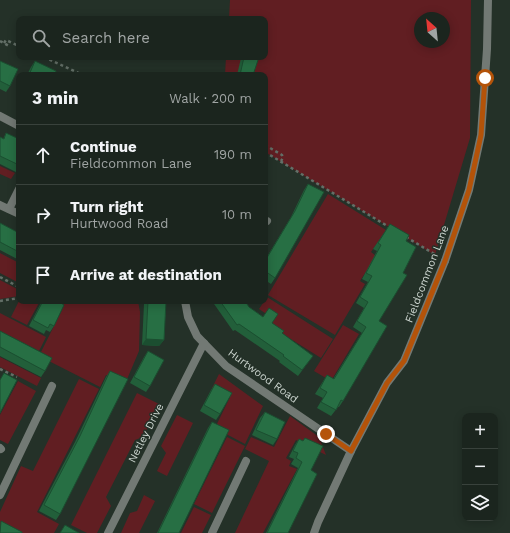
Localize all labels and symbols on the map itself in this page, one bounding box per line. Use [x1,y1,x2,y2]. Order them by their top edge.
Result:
north arrow [414,12,450,48]
route start [476,69,494,87]
street label: Fieldcommon Lane [402,224,452,324]
street label: Hurtwood Road [225,346,301,406]
street label: Netley Drive [126,401,166,465]
route end [317,425,335,443]

